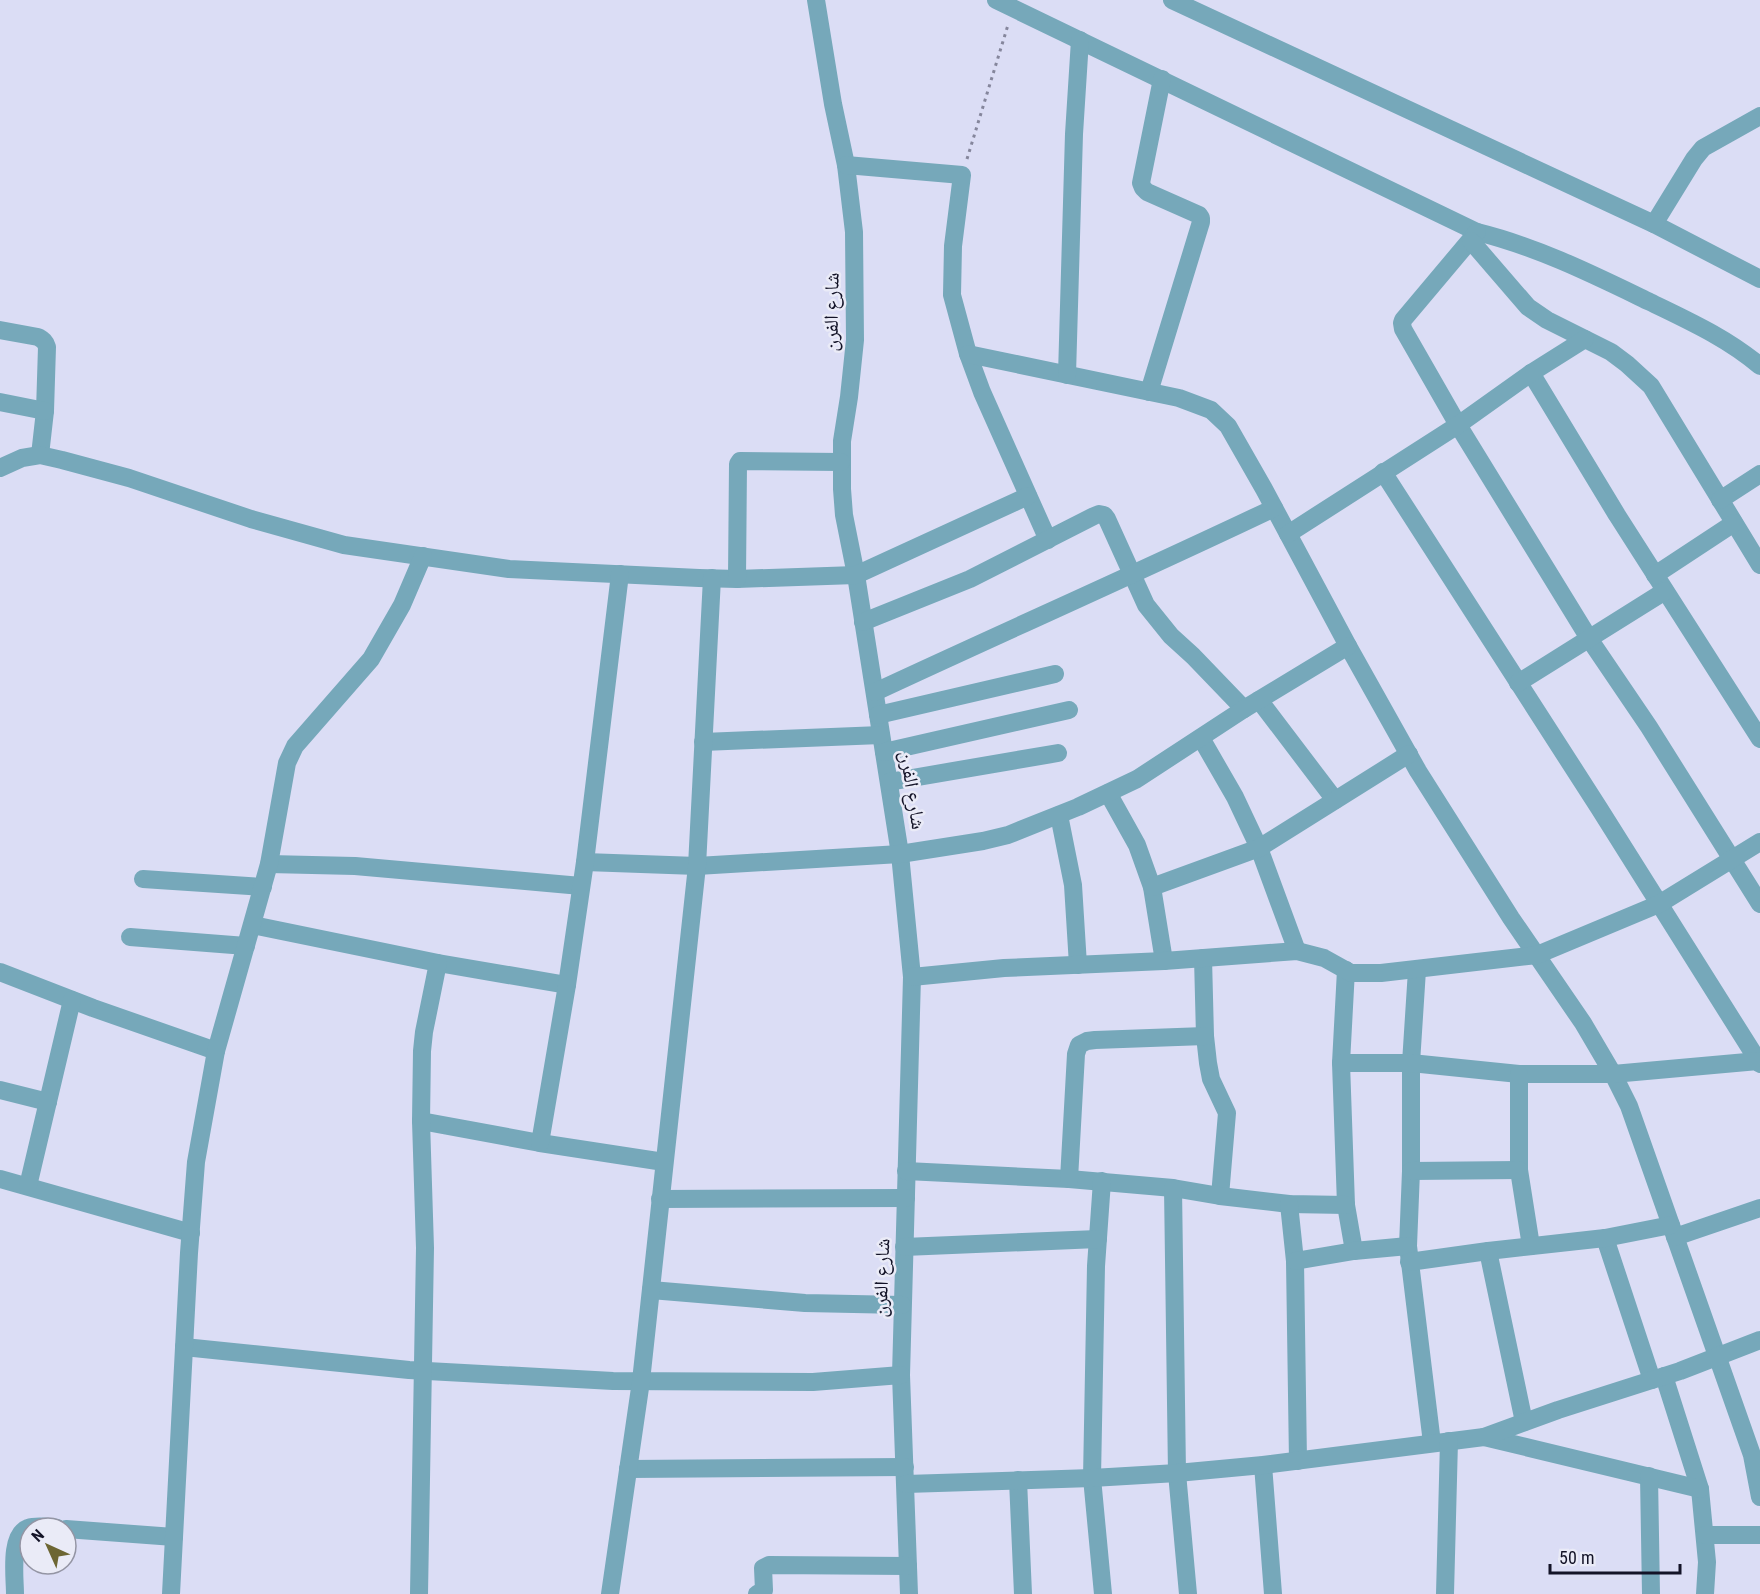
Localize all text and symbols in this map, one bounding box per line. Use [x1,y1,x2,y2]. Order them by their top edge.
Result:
street label: شارع الفرن [818,272,845,352]
street label: شارع الفرن [894,749,931,831]
street label: شارع الفرن [868,1238,895,1318]
north arrow [18,1516,78,1576]
text: N [28,1526,48,1546]
scale bar [1550,1537,1680,1575]
text: 50 m [1559,1547,1594,1568]

